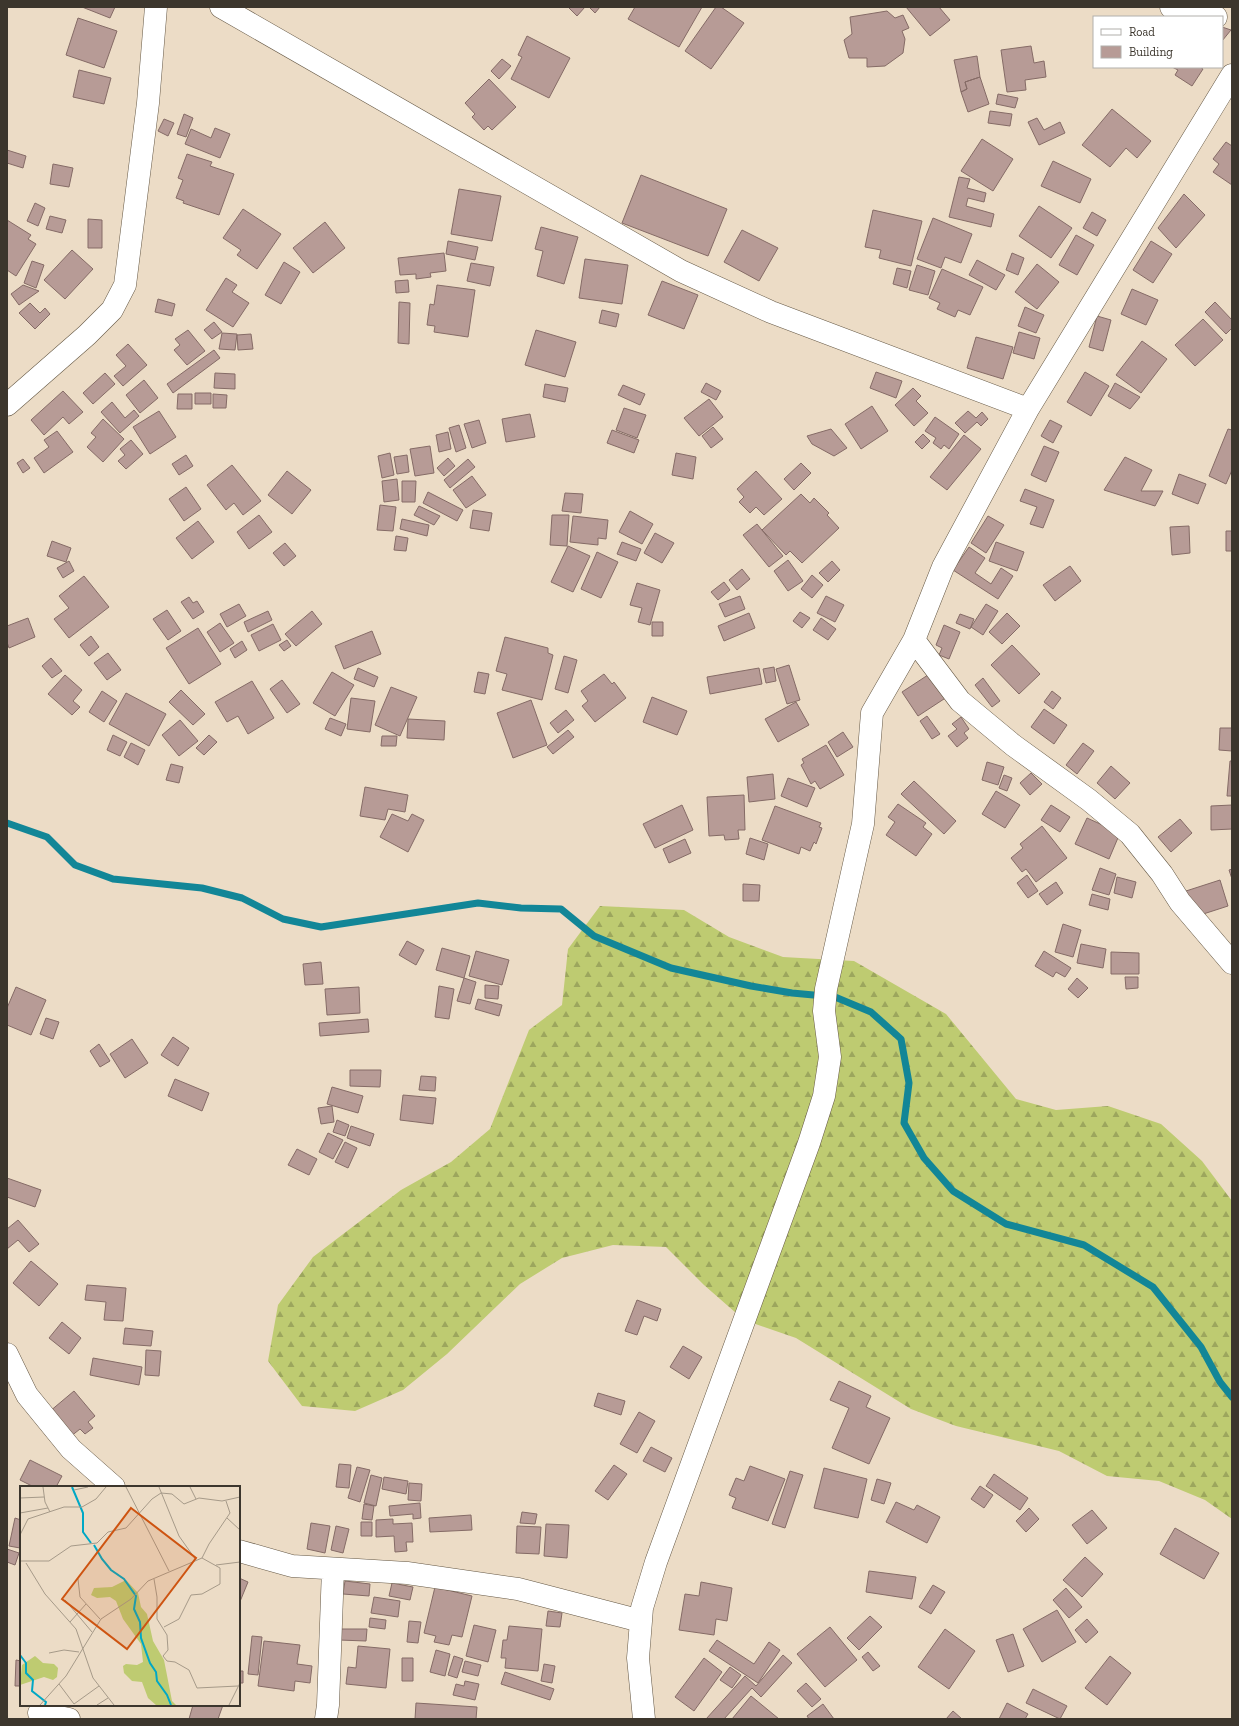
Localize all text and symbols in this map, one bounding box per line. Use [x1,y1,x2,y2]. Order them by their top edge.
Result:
legend [1093,16,1223,68]
text: Road [1129,25,1155,39]
text: Building [1129,45,1173,59]
inset map [20,1486,240,1706]

